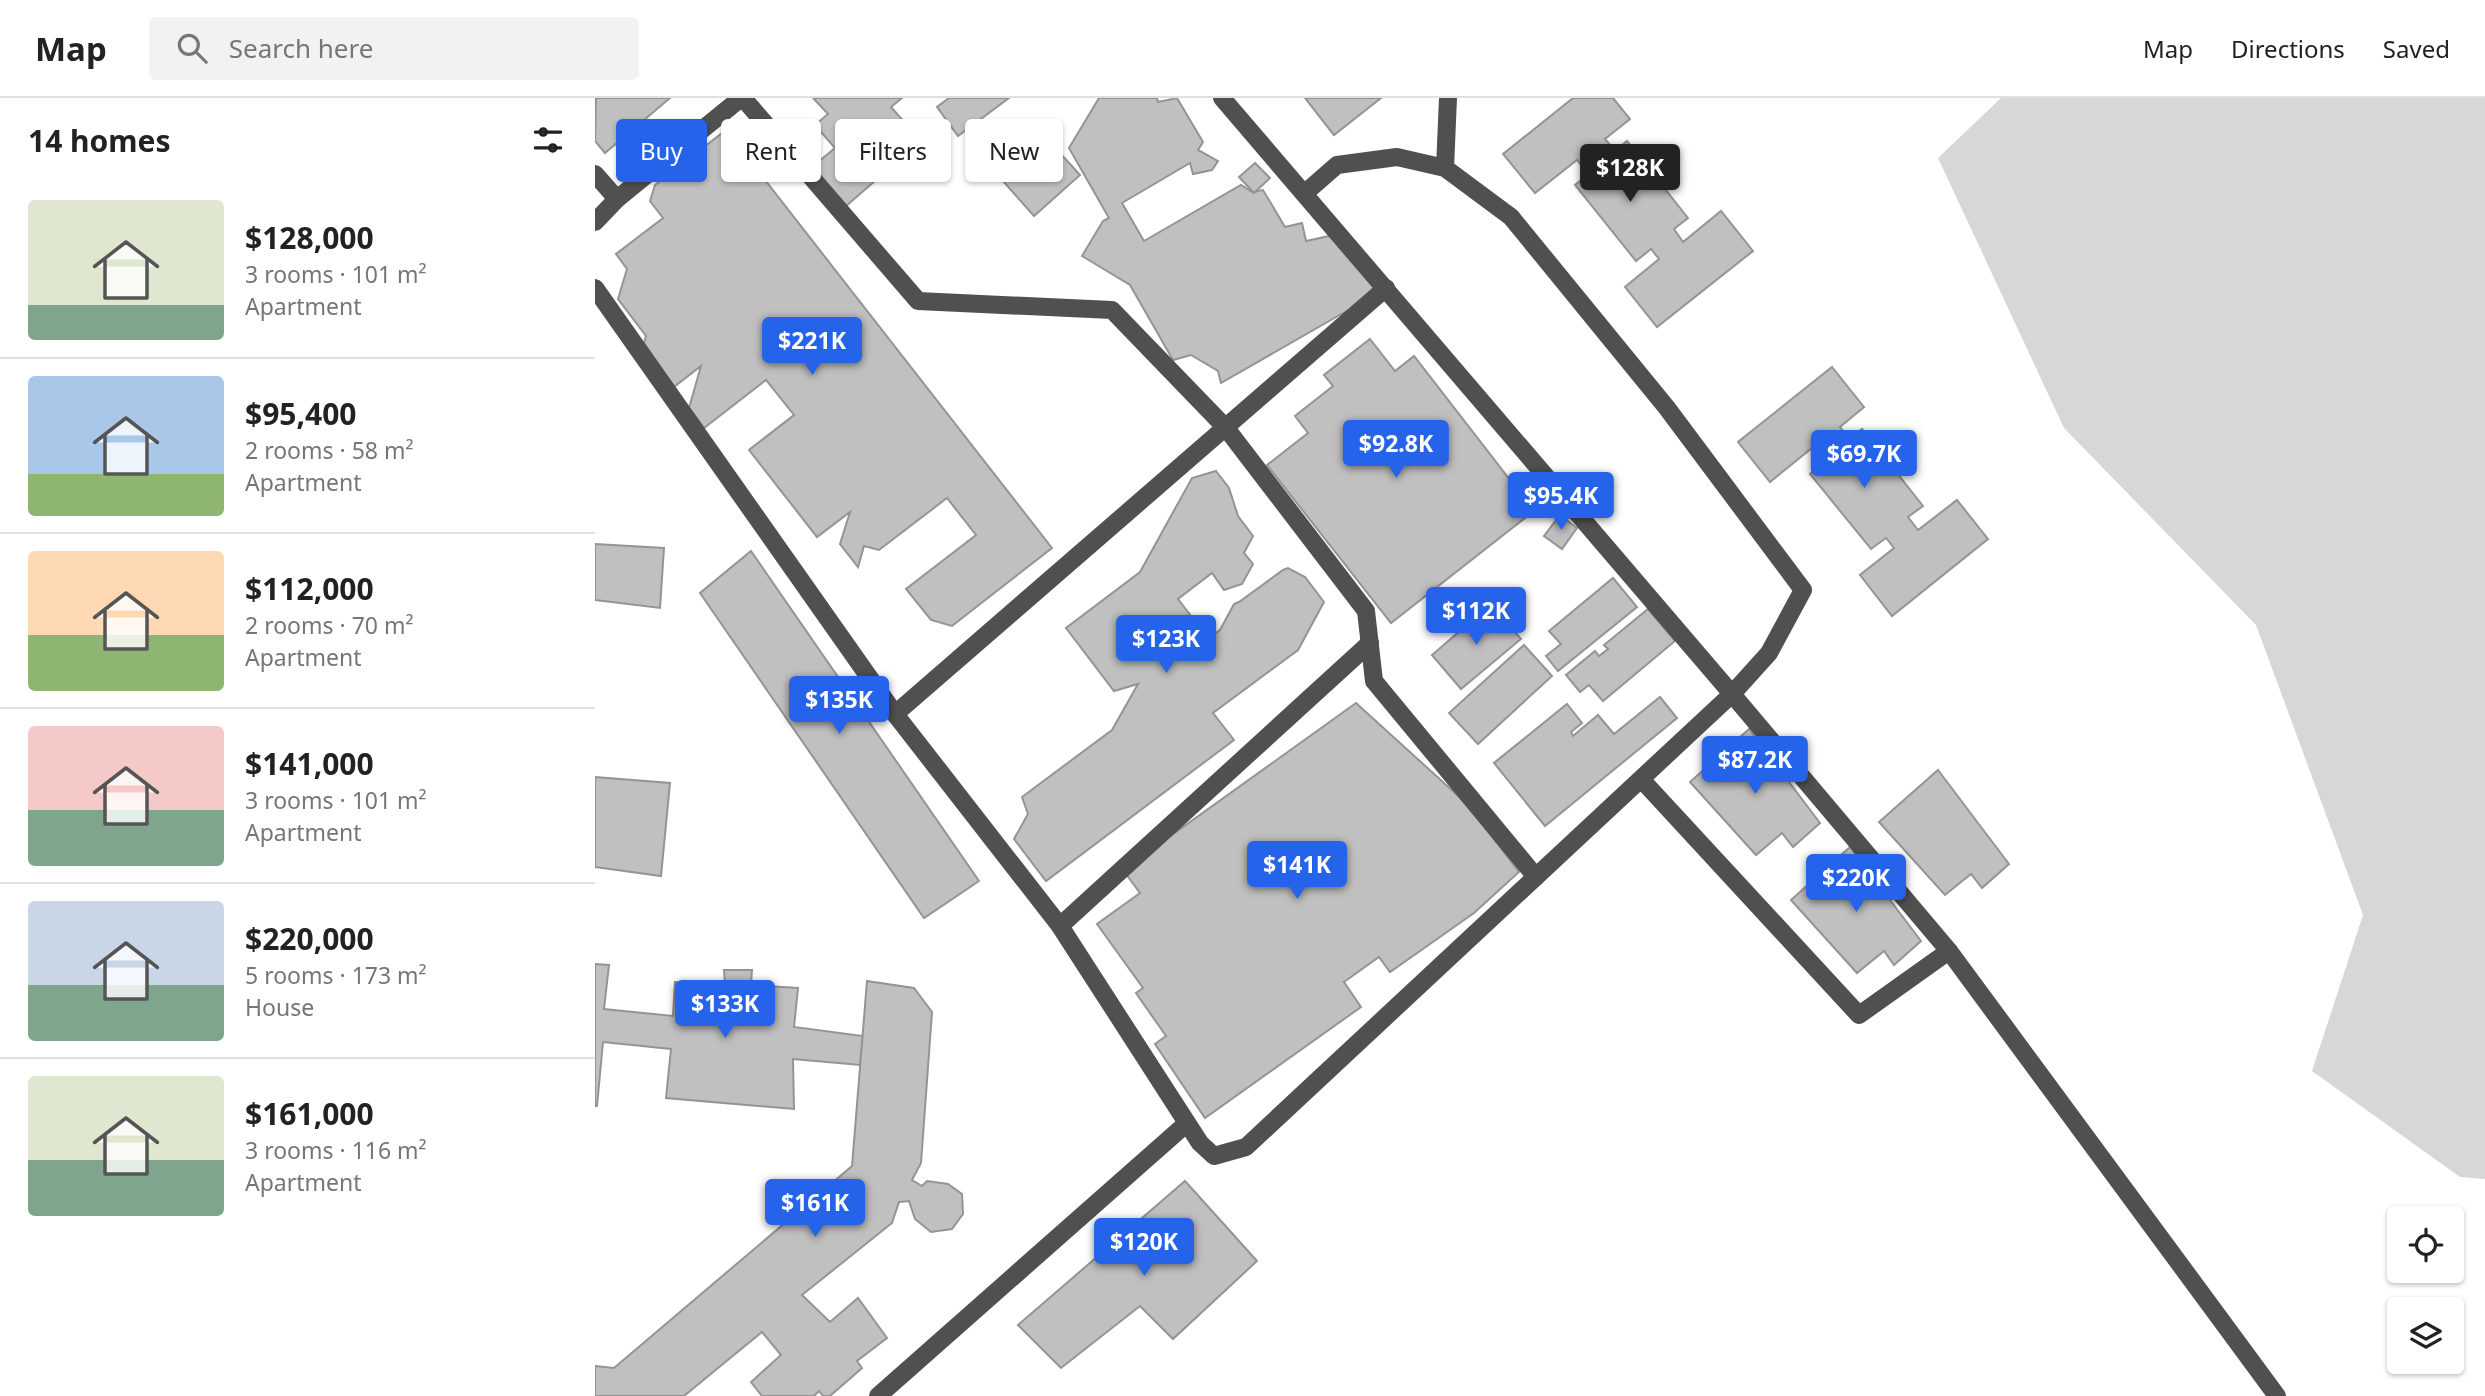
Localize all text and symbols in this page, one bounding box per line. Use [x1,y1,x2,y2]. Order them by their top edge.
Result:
search box [149,17,639,80]
text: Map [35,26,107,71]
icon: search [173,29,211,67]
text: Search here [229,30,373,66]
text: Map [2143,32,2193,65]
text: Directions [2231,32,2345,65]
text: Saved [2383,32,2450,65]
chip: Buy [616,119,707,182]
chip: Rent [721,119,821,182]
chip: Filters [835,119,951,182]
chip: New [965,119,1063,182]
text: 14 homes [28,120,171,161]
icon: filters [529,121,567,159]
pin: $128K [1581,144,1679,204]
text: $128K [1596,151,1664,183]
text: $128,000 [245,217,374,258]
icon: home [84,228,168,312]
text: 3 rooms · 101 m² [245,258,427,290]
text: Apartment [245,290,362,322]
pin: $221K [763,317,861,377]
text: $221K [778,324,846,356]
text: $95,400 [245,393,357,434]
icon: home [84,404,168,488]
pin: $92.8K [1339,420,1453,480]
text: $92.8K [1359,427,1433,459]
pin: $69.7K [1807,430,1921,490]
text: 2 rooms · 58 m² [245,434,414,466]
text: $69.7K [1827,437,1901,469]
text: Apartment [245,466,362,498]
pin: $95.4K [1504,472,1618,532]
text: $95.4K [1524,479,1598,511]
text: $112,000 [245,568,374,609]
icon: home [84,579,168,663]
pin: $112K [1427,588,1525,647]
text: $112K [1442,594,1510,626]
text: 2 rooms · 70 m² [245,609,414,641]
pin: $123K [1117,616,1215,675]
text: $123K [1132,622,1200,654]
text: Apartment [245,641,362,673]
pin: $135K [790,676,888,736]
text: $135K [805,683,873,715]
pin: $87.2K [1698,736,1812,796]
text: $141,000 [245,743,374,784]
text: $87.2K [1718,743,1792,775]
icon: home [84,754,168,838]
text: 3 rooms · 101 m² [245,784,427,816]
text: Apartment [245,816,362,848]
pin: $141K [1248,842,1346,901]
text: $141K [1263,848,1331,880]
pin: $220K [1807,854,1905,914]
text: $220K [1822,861,1890,893]
text: $220,000 [245,918,374,959]
icon: home [84,929,168,1013]
text: 5 rooms · 173 m² [245,959,427,991]
pin: $133K [676,981,774,1040]
text: $133K [691,987,759,1019]
text: House [245,991,314,1023]
text: $161,000 [245,1093,374,1134]
icon: home [84,1104,168,1188]
text: 3 rooms · 116 m² [245,1134,427,1166]
text: Apartment [245,1166,362,1198]
pin: $161K [766,1180,864,1239]
text: $161K [781,1186,849,1218]
map controls [2387,1206,2464,1374]
button: locate [2387,1206,2464,1283]
pin: $120K [1095,1218,1193,1278]
text: $120K [1110,1225,1178,1257]
button: layers [2387,1297,2464,1374]

